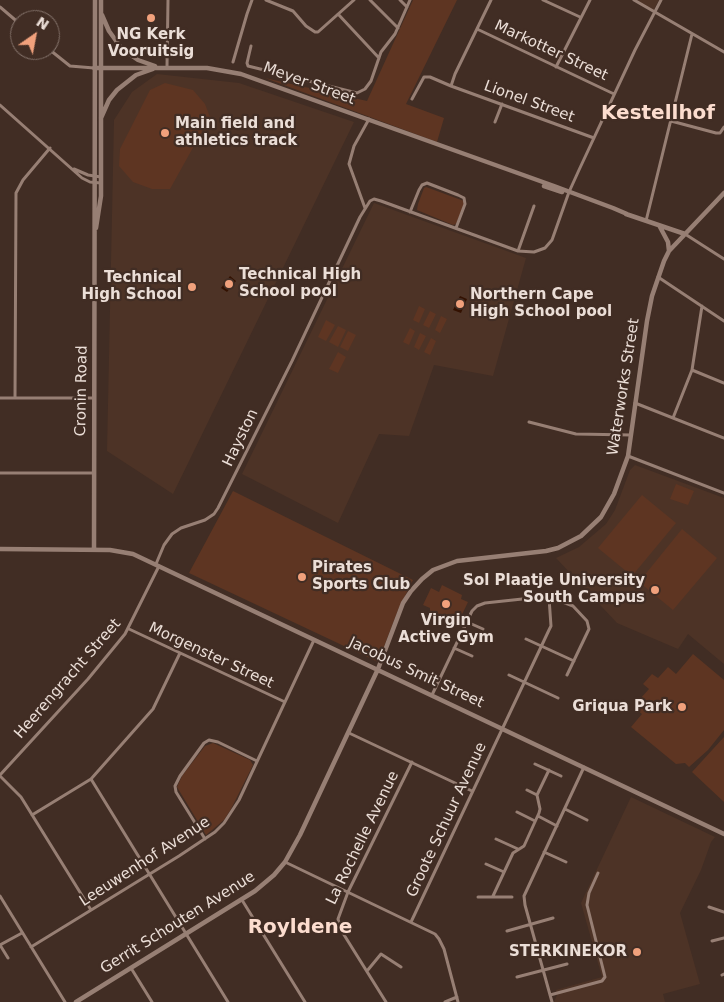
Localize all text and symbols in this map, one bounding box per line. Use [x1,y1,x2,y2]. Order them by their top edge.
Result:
north arrow [10,10,60,60]
marker: NG Kerk Vooruitsig [145,12,157,24]
text: N [33,13,52,33]
street label: Markotter Street [491,17,611,85]
place label: NG Kerk Vooruitsig [108,26,194,61]
street label: Meyer Street [260,59,358,109]
street label: Lionel Street [481,77,577,127]
district label: Kestellhof [601,102,715,126]
place label: Main field and athletics track [175,115,297,150]
marker: Main field and athletics track [159,127,171,139]
place label: Technical High School pool [239,266,361,301]
place label: Technical High School [82,269,182,304]
marker: Technical High School pool [223,278,235,290]
marker: Technical High School [186,281,198,293]
place label: Northern Cape High School pool [470,286,612,321]
marker: Northern Cape High School pool [454,298,466,310]
street label: Waterworks Street [604,317,644,457]
street label: Cronin Road [72,345,92,437]
street label: Hayston [219,406,263,470]
place label: Pirates Sports Club [312,559,410,594]
marker: Pirates Sports Club [296,571,308,583]
place label: Sol Plaatje University South Campus [463,572,645,607]
marker: Sol Plaatje University South Campus [649,584,661,596]
marker: Virgin Active Gym [440,598,452,610]
place label: Virgin Active Gym [398,612,494,647]
street label: Heerengracht Street [11,615,125,743]
street label: Morgenster Street [146,619,276,693]
street label: Jacobus Smit Street [346,634,486,712]
place label: Griqua Park [572,698,672,716]
marker: Griqua Park [676,701,688,713]
street label: Groote Schuur Avenue [403,740,491,900]
street label: La Rochelle Avenue [323,768,403,908]
street label: Leeuwenhof Avenue [77,813,213,911]
street label: Gerrit Schouten Avenue [97,868,259,978]
district label: Royldene [248,916,352,940]
place label: STERKINEKOR [509,943,627,961]
marker: STERKINEKOR [631,946,643,958]

